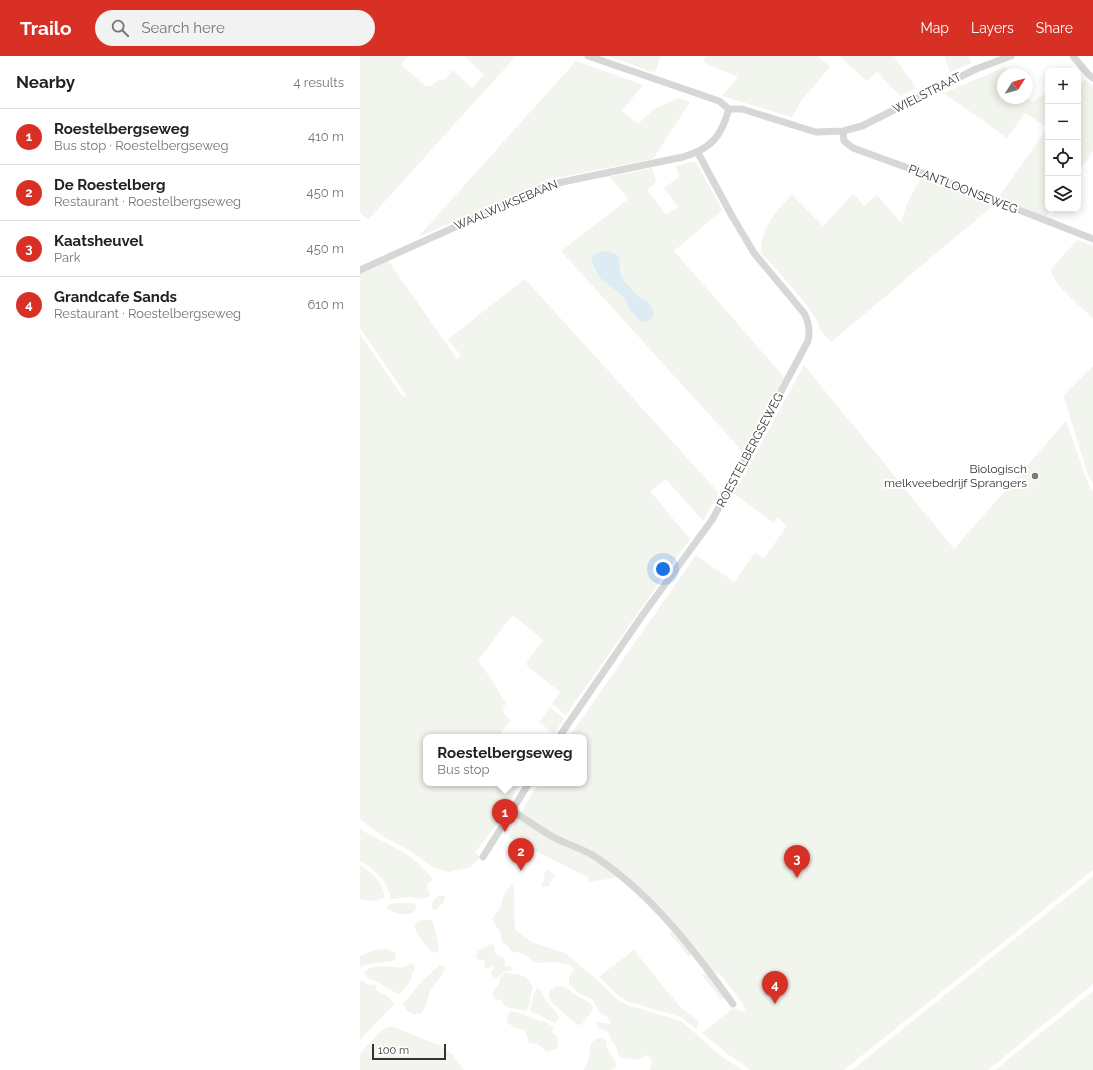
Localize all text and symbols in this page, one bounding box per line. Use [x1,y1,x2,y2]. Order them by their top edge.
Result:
search box [95,10,375,46]
text: Trailo [20,17,71,39]
icon: search [109,17,131,39]
text: Search here [141,19,225,37]
text: Map [921,20,949,36]
text: Layers [971,20,1014,36]
text: Share [1036,20,1073,36]
north arrow [997,68,1033,104]
map controls [1045,68,1081,212]
button: + [1045,68,1081,104]
street label: WIELSTRAAT [890,69,964,116]
text: Nearby [16,72,75,92]
text: 4 results [293,75,344,90]
button: − [1045,104,1081,140]
text: Roestelbergseweg [54,120,189,138]
text: 1 [26,129,32,144]
text: 410 m [308,129,344,144]
text: Bus stop · Roestelbergseweg [54,138,228,153]
button: locate [1045,140,1081,176]
street label: PLANTLOONSEWEG [906,162,1020,216]
text: De Roestelberg [54,176,166,194]
button: layers [1045,176,1081,212]
street label: WAALWIJKSEBAAN [452,177,560,233]
text: 2 [25,185,33,200]
text: 450 m [307,185,344,200]
text: Restaurant · Roestelbergseweg [54,194,241,209]
text: Kaatsheuvel [54,232,143,250]
text: 3 [25,241,33,256]
text: 450 m [307,241,344,256]
text: Park [54,250,81,265]
text: Grandcafe Sands [54,288,177,306]
text: 4 [25,297,33,312]
text: 610 m [307,297,344,312]
text: Restaurant · Roestelbergseweg [54,306,241,321]
street label: ROESTELBERGSEWEG [714,390,786,510]
place label: Biologisch melkveebedrijf Sprangers [884,462,1027,490]
marker: Biologisch melkveebedrijf Sprangers [1030,471,1040,481]
your location [653,559,673,579]
popup [423,734,587,786]
text: Roestelbergseweg [437,744,573,762]
text: Bus stop [437,762,490,777]
pin: 1 [492,799,518,832]
pin: 2 [508,838,534,871]
pin: 3 [784,845,810,878]
pin: 4 [762,971,788,1004]
scale bar [372,1042,446,1061]
text: 100 m [378,1044,409,1057]

